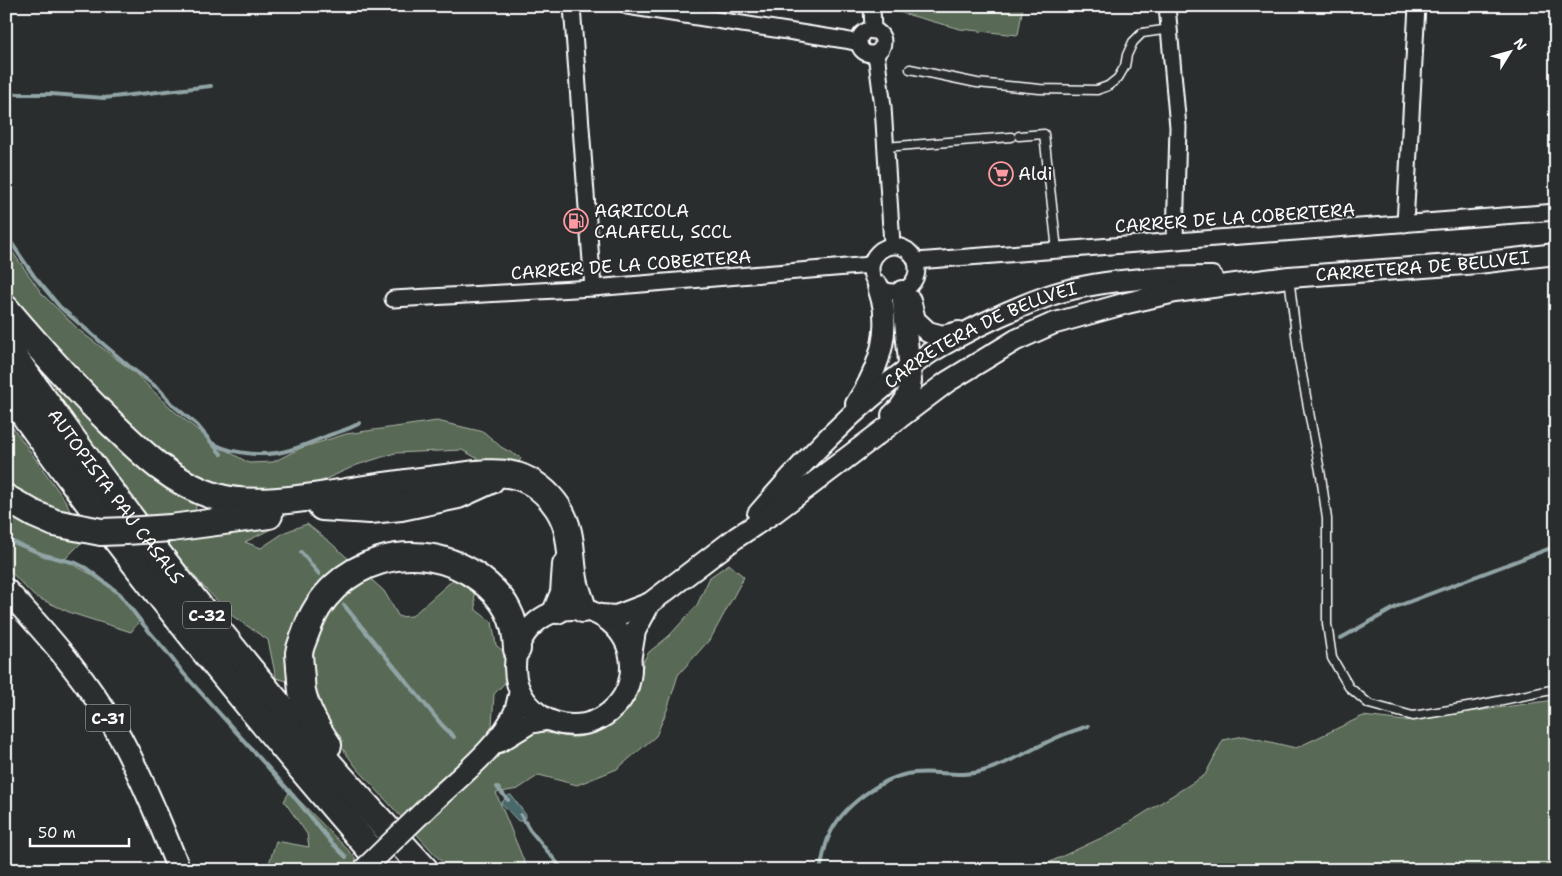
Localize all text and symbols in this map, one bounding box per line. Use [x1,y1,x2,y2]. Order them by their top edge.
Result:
north arrow [1484,28,1534,78]
text: N [1510,34,1531,54]
supermarket icon: Aldi [988,161,1014,187]
place label: Aldi [1018,162,1053,186]
street label: CARRER DE LA COBERTERA [1114,198,1356,238]
place label: AGRICOLA CALAFELL, SCCL [594,199,732,244]
fuel station icon: AGRICOLA CALAFELL, SCCL [563,208,589,234]
street label: CARRER DE LA COBERTERA [510,245,752,285]
street label: CARRETERA DE BELLVEI [1315,245,1531,287]
street label: CARRETERA DE BELLVEI [879,276,1079,394]
street label: AUTOPISTA PAU CASALS [42,404,189,589]
road number: C-32 [183,602,231,628]
road number: C-31 [86,704,130,731]
scale bar [30,816,129,848]
text: 50 m [38,823,76,843]

